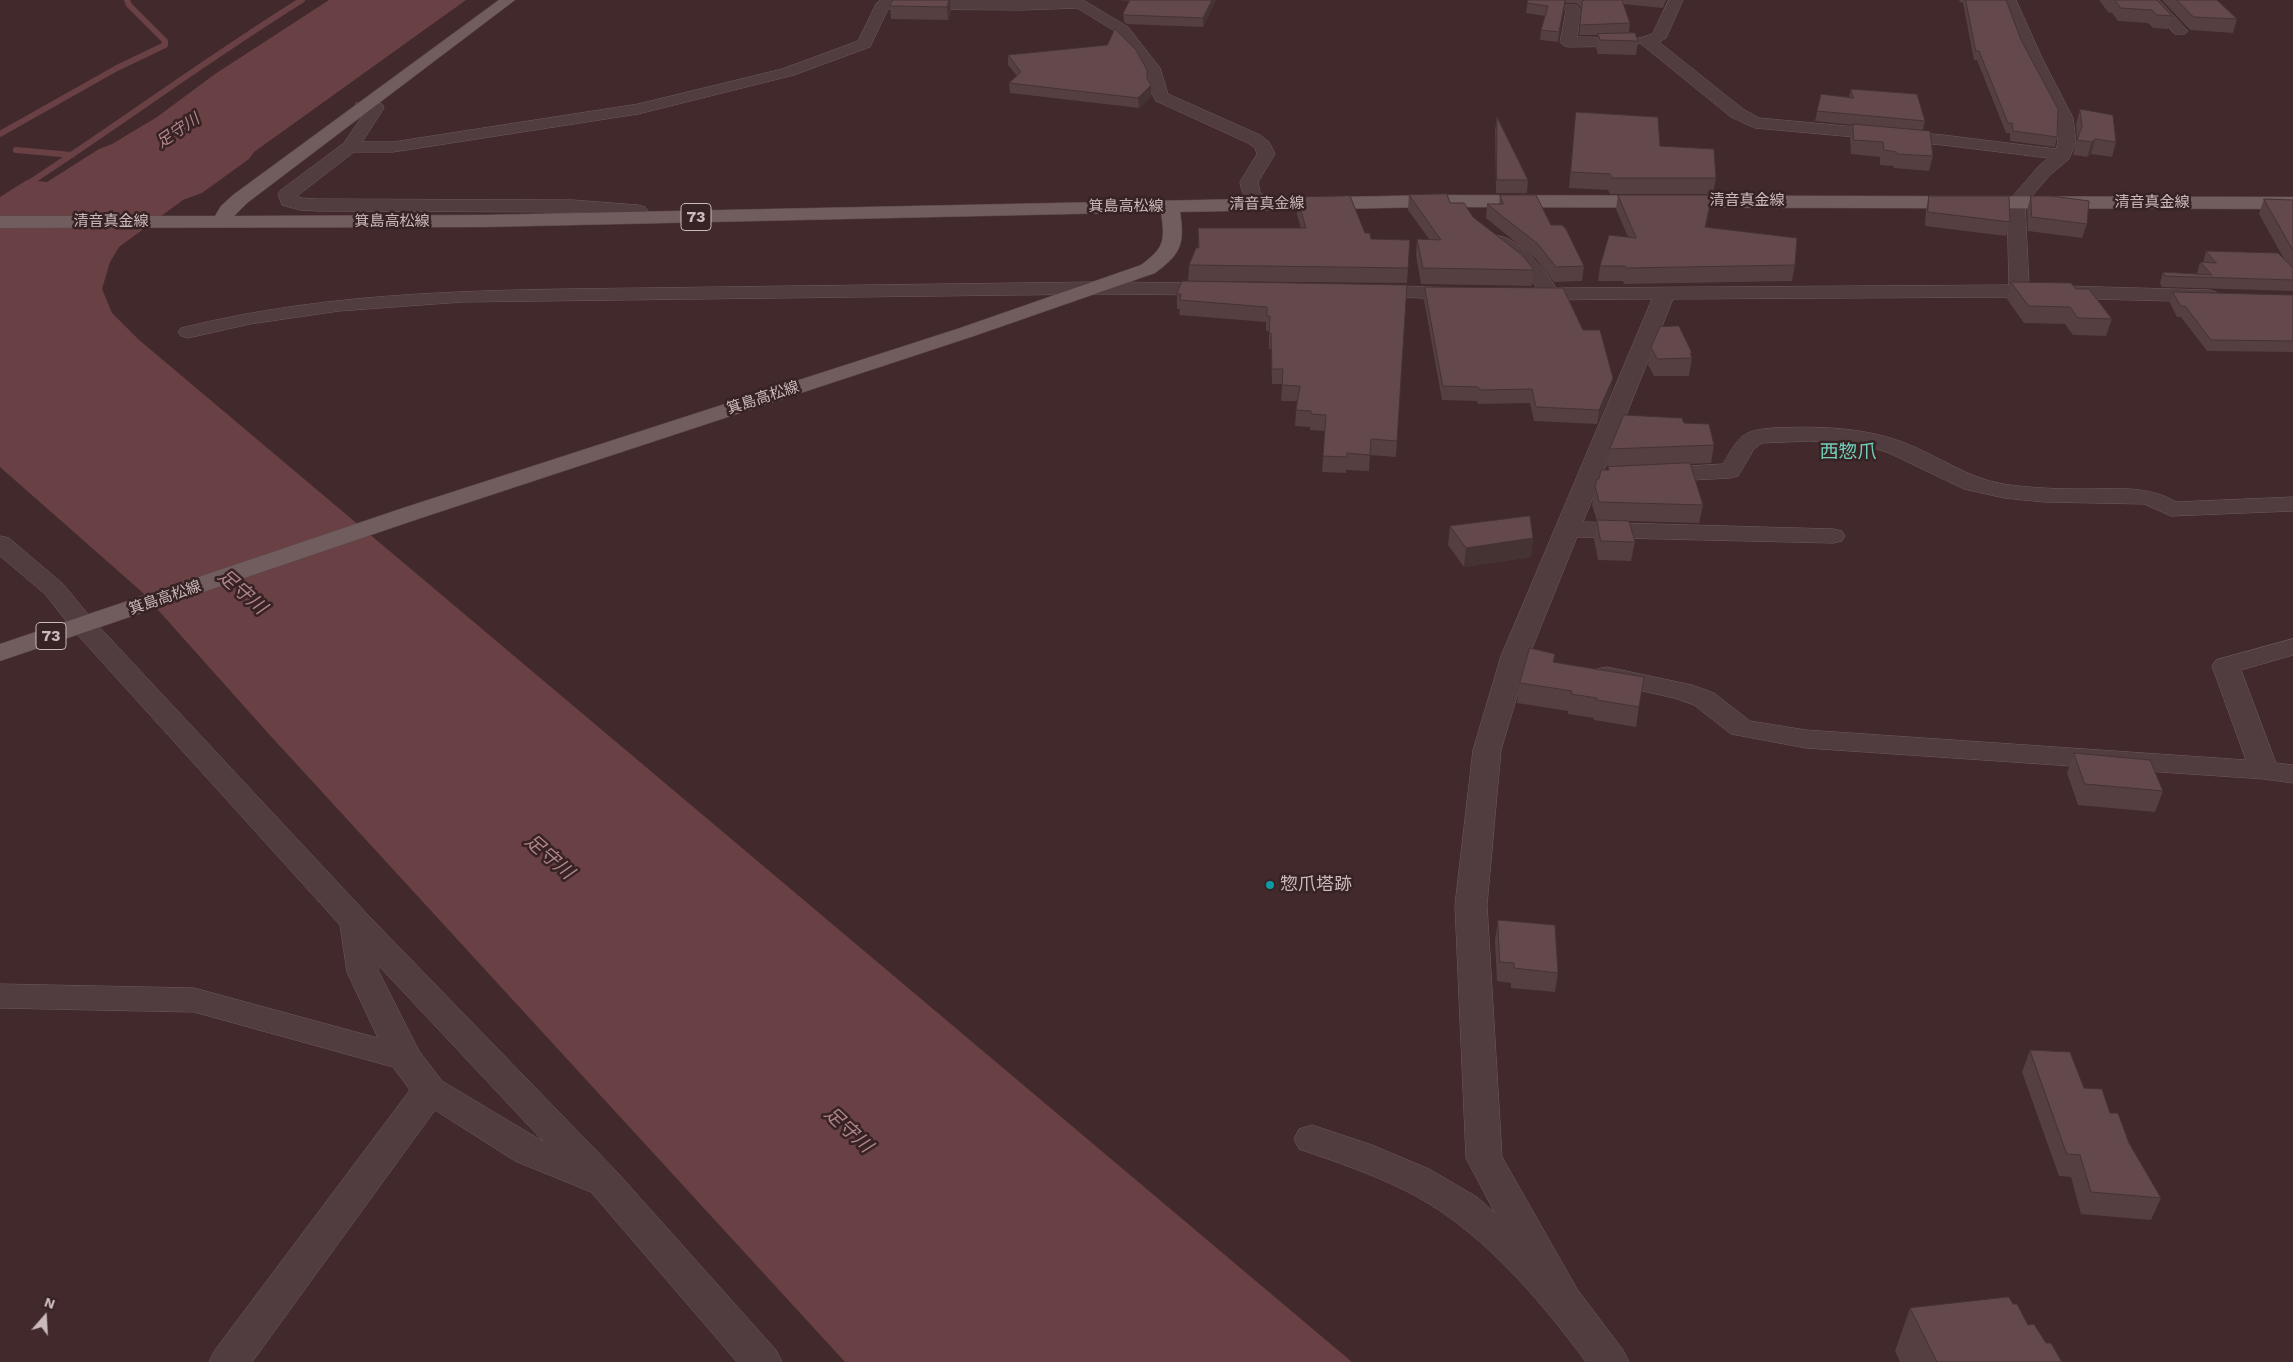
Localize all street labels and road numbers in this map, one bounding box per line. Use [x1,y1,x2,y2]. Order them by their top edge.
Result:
street label: 清音真金線 [1710,192,1784,210]
street label: 清音真金線 [1229,194,1305,214]
street label: 清音真金線 [2115,194,2189,212]
street label: 箕島高松線 [1089,198,1163,216]
road number: 73 [681,203,711,230]
street label: 清音真金線 [74,213,148,231]
street label: 箕島高松線 [355,213,429,231]
street label: 箕島高松線 [725,378,801,418]
street label: 箕島高松線 [127,577,203,619]
road number: 73 [36,622,66,650]

